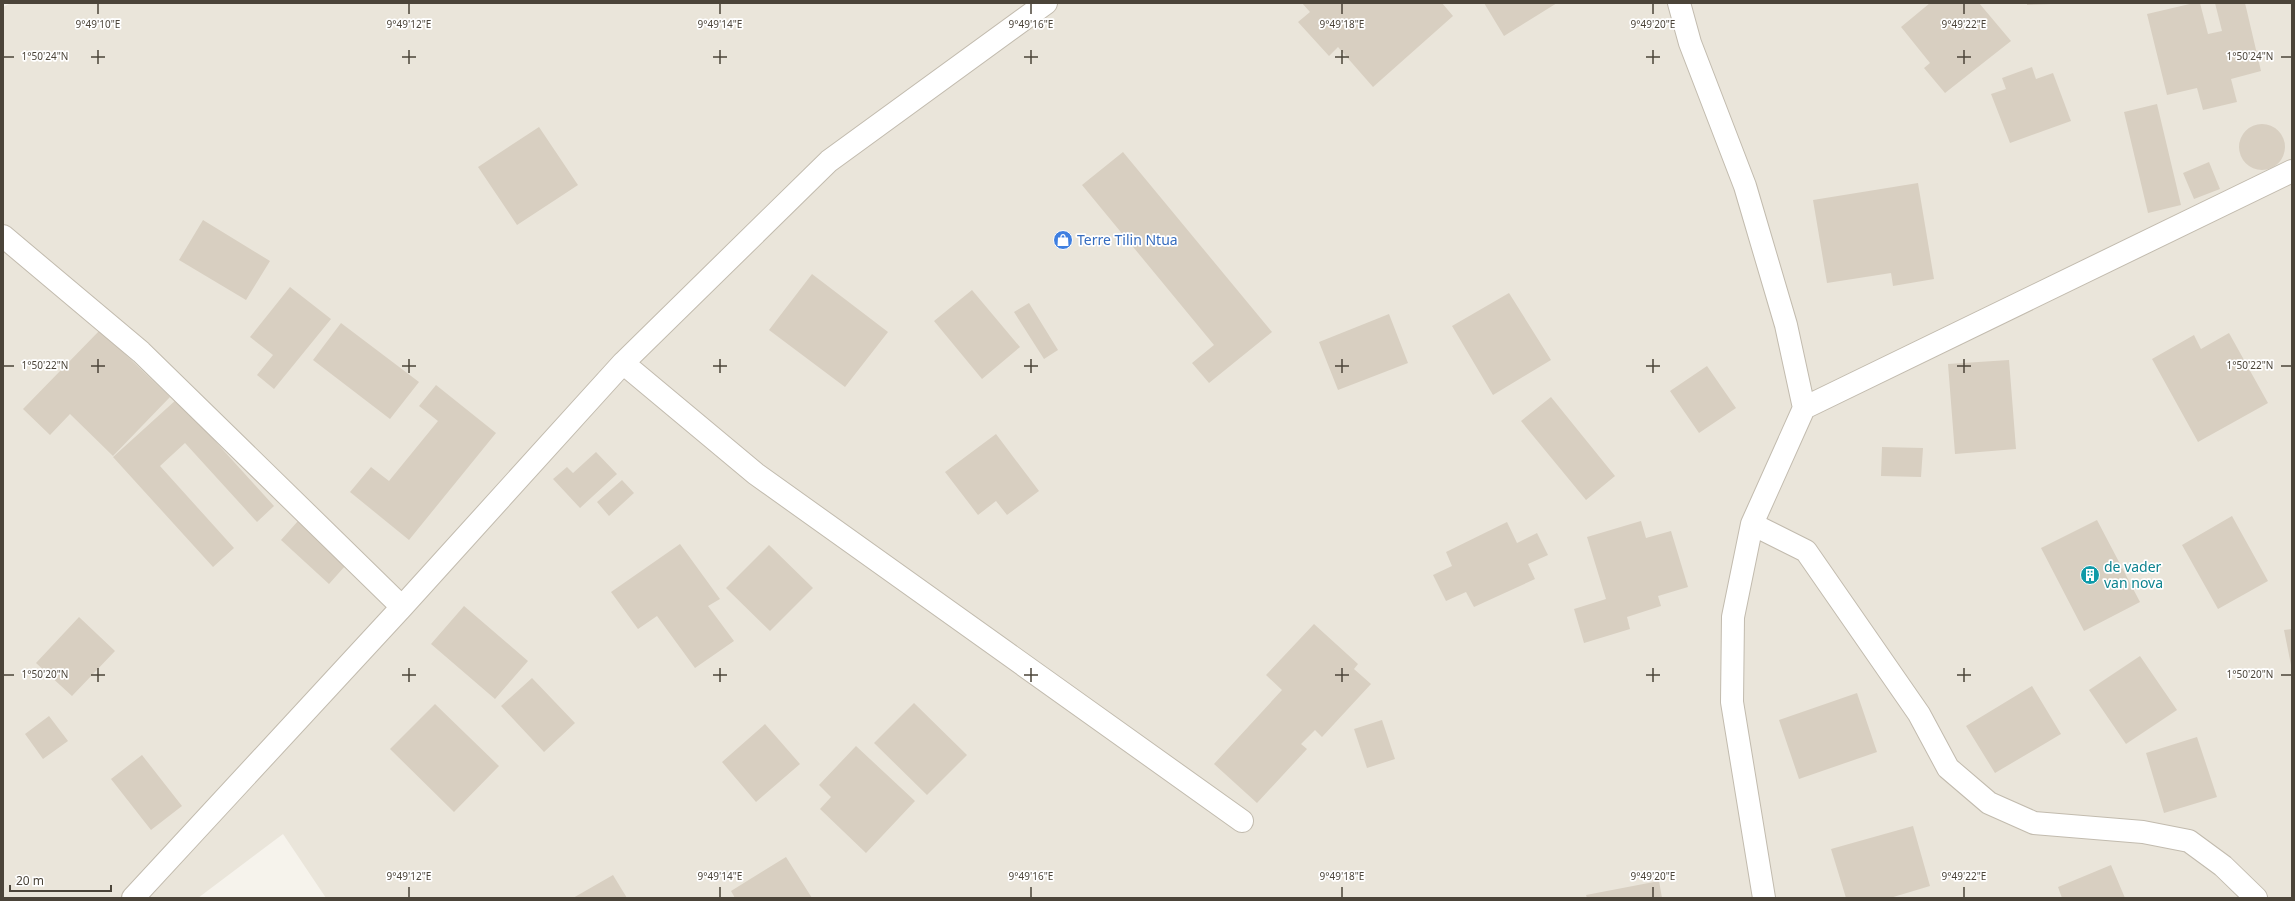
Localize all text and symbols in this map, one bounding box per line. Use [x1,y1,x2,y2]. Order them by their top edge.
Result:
text: 9°49'10"E [76,17,120,31]
text: 9°49'12"E [387,17,431,31]
text: 9°49'14"E [698,17,742,31]
text: 9°49'16"E [1009,17,1053,31]
text: 9°49'18"E [1320,17,1364,31]
text: 9°49'20"E [1631,17,1675,31]
text: 9°49'22"E [1942,17,1986,31]
text: 1°50'24"N [22,49,68,63]
text: 1°50'24"N [2227,49,2273,63]
shop icon: Terre Tilin Ntua [1052,229,1074,251]
place label: Terre Tilin Ntua [1077,230,1178,249]
text: 1°50'22"N [22,358,68,372]
text: 1°50'22"N [2227,358,2273,372]
place label: de vader van nova [2104,557,2163,592]
building icon: de vader van nova [2079,564,2101,586]
text: 1°50'20"N [22,667,68,681]
text: 1°50'20"N [2227,667,2273,681]
scale bar [10,867,111,893]
text: 9°49'12"E [387,869,431,883]
text: 9°49'14"E [698,869,742,883]
text: 9°49'16"E [1009,869,1053,883]
text: 9°49'18"E [1320,869,1364,883]
text: 9°49'20"E [1631,869,1675,883]
text: 9°49'22"E [1942,869,1986,883]
text: 20 m [16,872,44,889]

